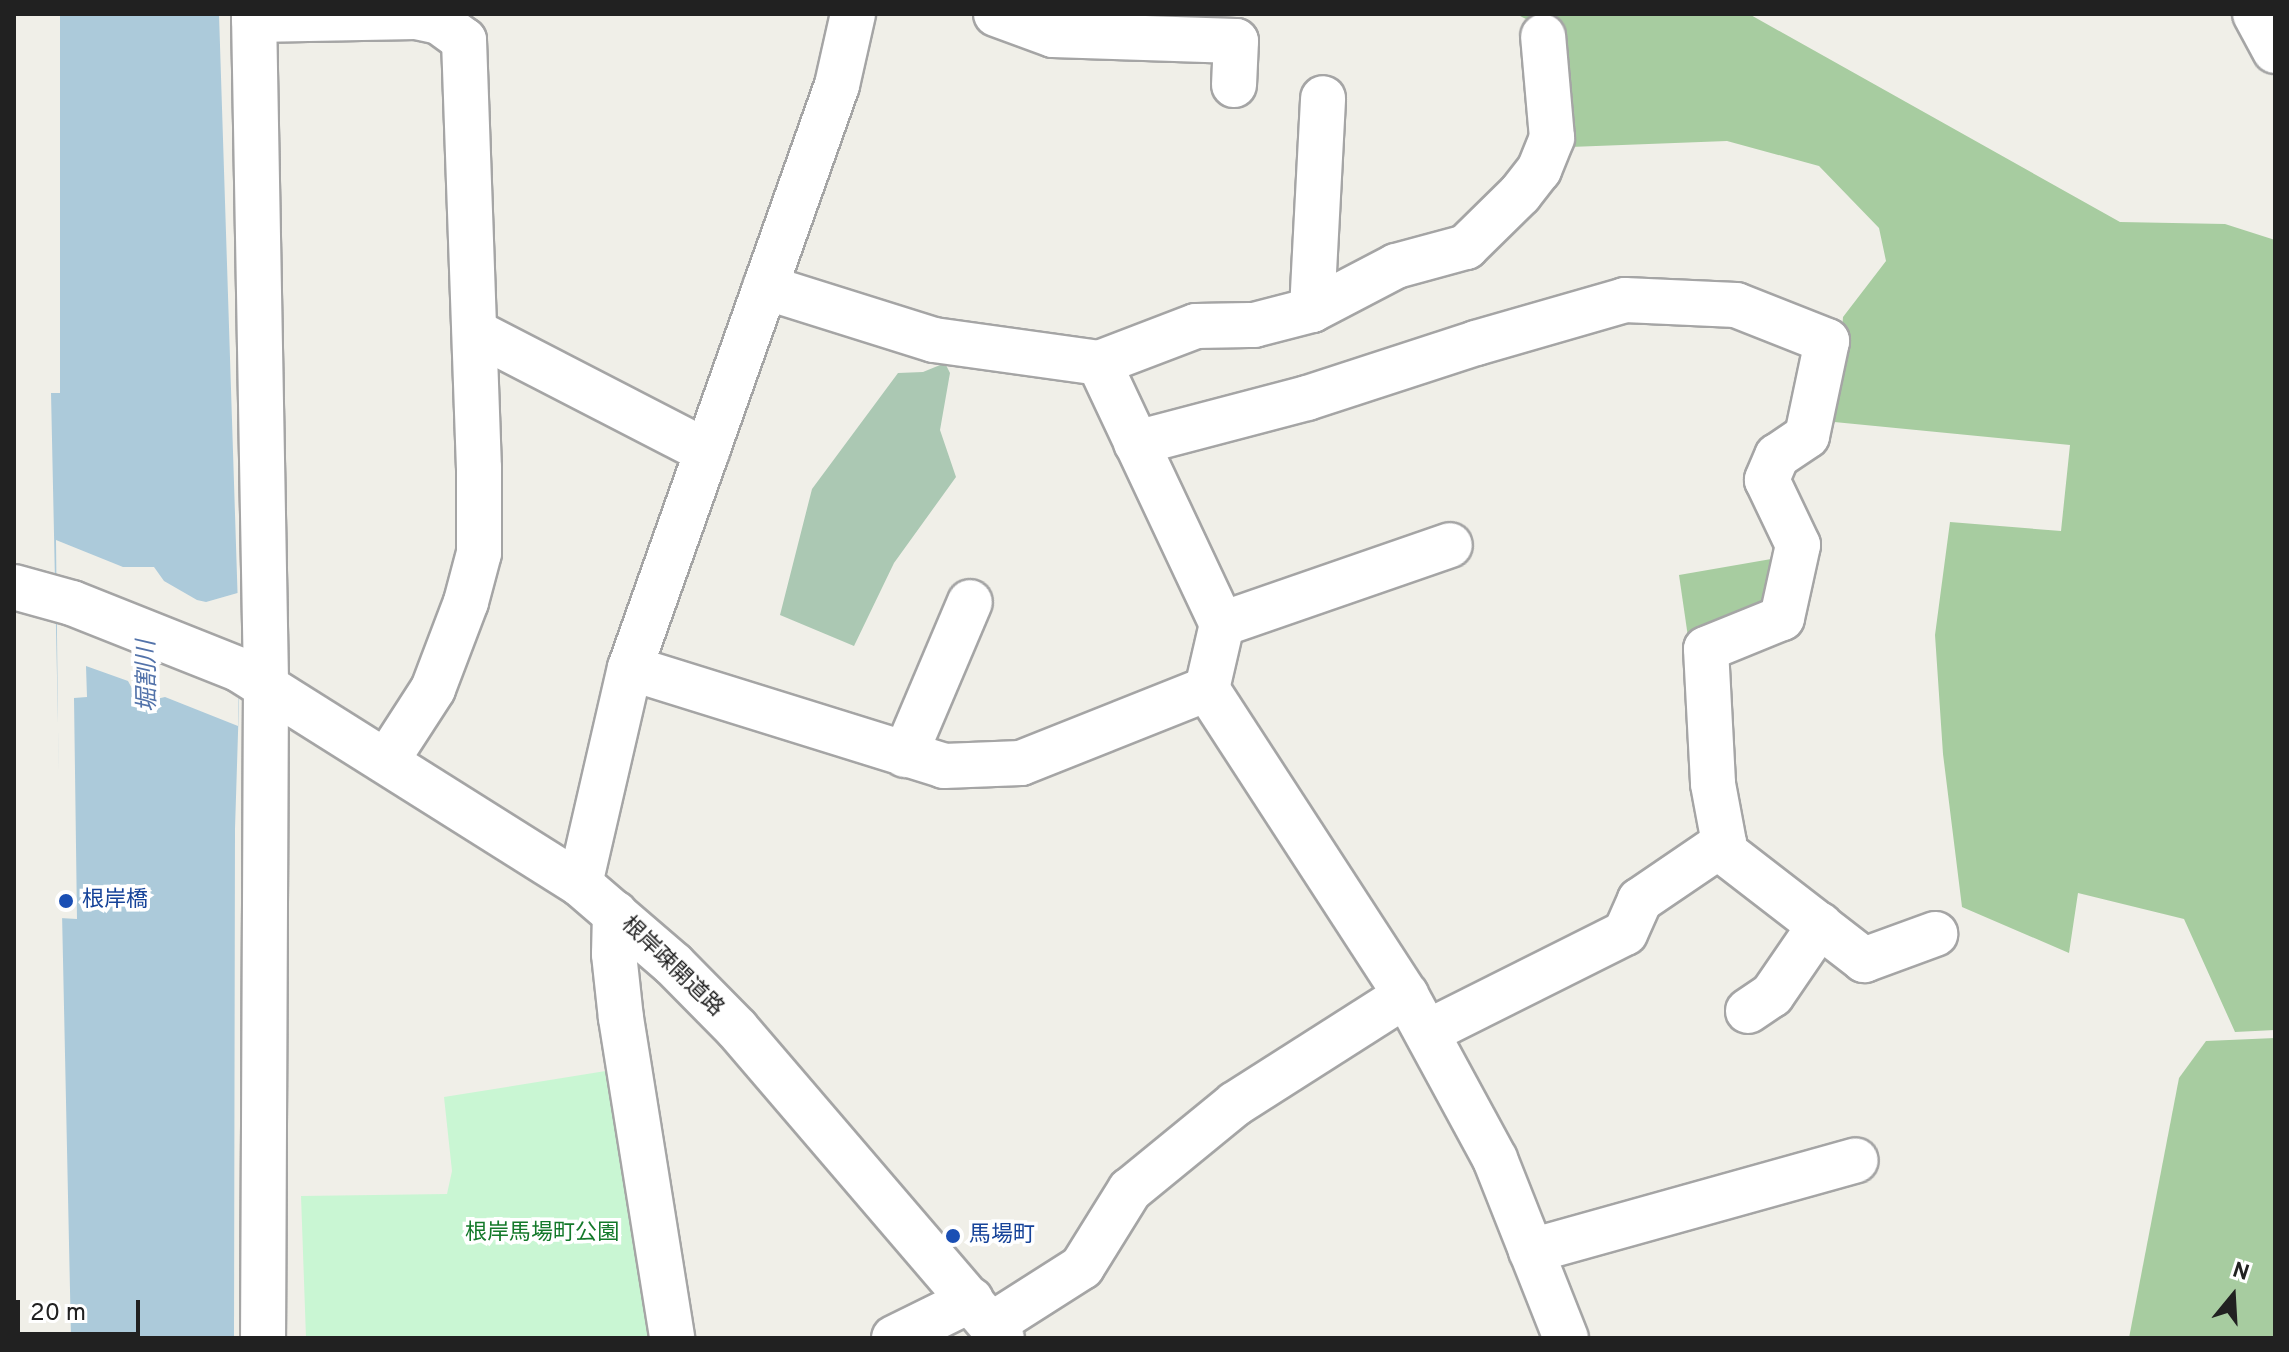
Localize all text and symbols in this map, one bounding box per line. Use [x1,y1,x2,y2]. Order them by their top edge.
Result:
water label: 堀割川 [134,640,164,712]
place label: 根岸橋 [82,888,148,914]
marker: 根岸橋 [57,892,75,910]
street label: 根岸疎開道路 [615,912,729,1022]
park label: 根岸馬場町公園 [465,1221,619,1247]
place label: 馬場町 [969,1223,1035,1249]
marker: 馬場町 [944,1227,962,1245]
north arrow [2193,1256,2273,1336]
text: N [2229,1257,2252,1288]
scale bar [20,1284,144,1334]
text: 20 m [30,1299,86,1329]

